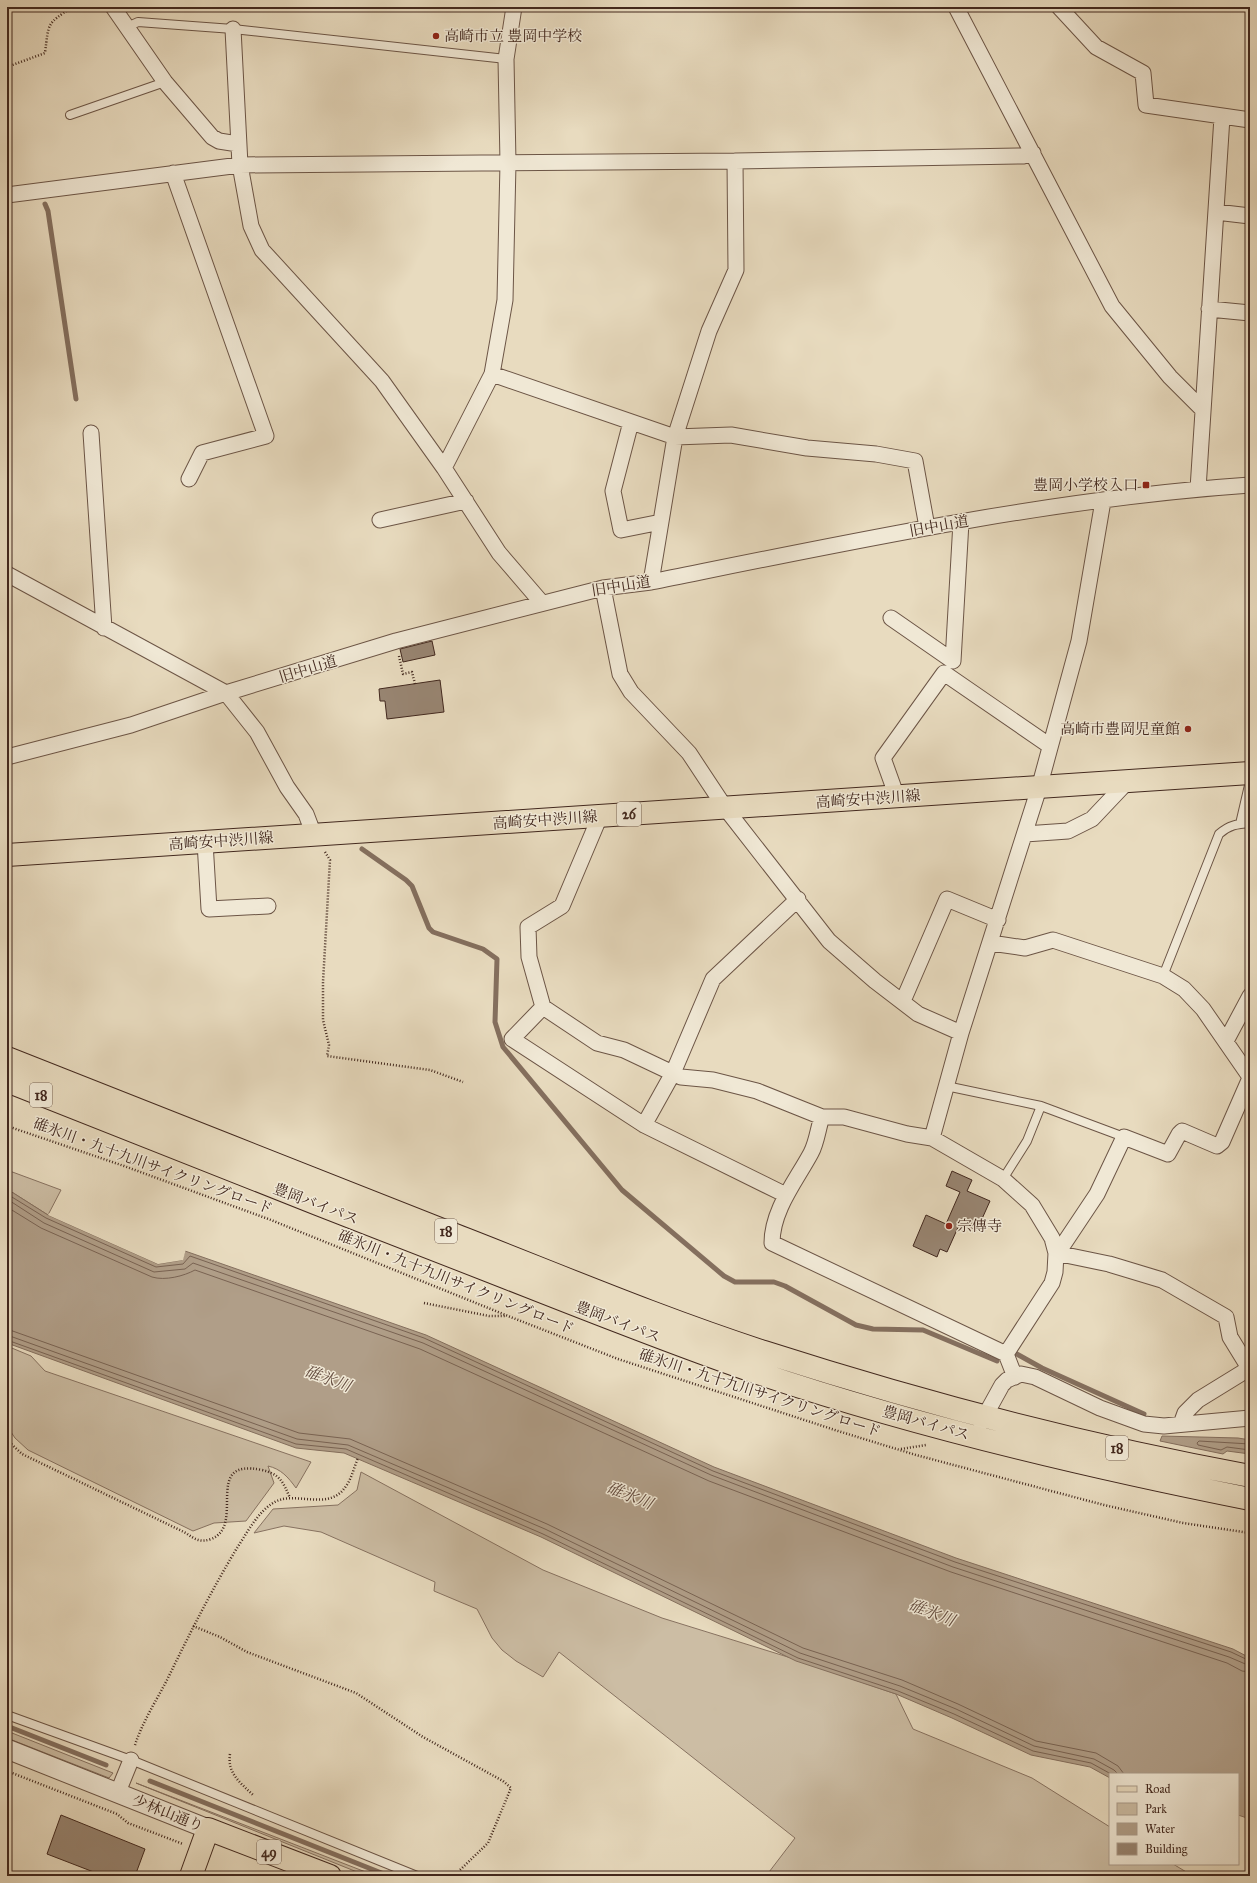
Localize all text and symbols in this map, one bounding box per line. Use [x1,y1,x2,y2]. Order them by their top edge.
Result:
place label: 高崎市立 豊岡中学校 [444,27,582,45]
marker: 高崎市立 豊岡中学校 [431,31,441,41]
place label: 豊岡小学校入口 [1033,476,1138,494]
marker: 豊岡小学校入口 [1141,480,1151,490]
street label: 旧中山道 [908,512,970,540]
street label: 旧中山道 [590,572,652,600]
street label: 旧中山道 [277,652,339,686]
place label: 高崎市豊岡児童館 [1060,720,1180,738]
marker: 高崎市豊岡児童館 [1183,724,1193,734]
street label: 高崎安中渋川線 [815,786,921,812]
road number: 26 [617,802,641,826]
street label: 高崎安中渋川線 [492,807,598,833]
street label: 高崎安中渋川線 [168,828,274,854]
road number: 18 [30,1083,52,1107]
street label: 碓氷川・九十九川サイクリングロード [31,1114,275,1218]
street label: 豊岡バイパス [271,1180,361,1228]
place label: 宗傳寺 [957,1217,1002,1235]
road number: 18 [435,1219,457,1243]
marker: 宗傳寺 [944,1221,954,1231]
street label: 碓氷川・九十九川サイクリングロード [335,1226,577,1338]
street label: 豊岡バイパス [573,1298,663,1346]
street label: 碓氷川・九十九川サイクリングロード [637,1345,883,1441]
water label: 碓氷川 [302,1361,356,1396]
street label: 豊岡バイパス [880,1402,972,1444]
road number: 18 [1106,1436,1128,1460]
water label: 碓氷川 [604,1478,657,1514]
water label: 碓氷川 [906,1595,959,1631]
legend [1109,1773,1239,1865]
text: Road [1145,1782,1171,1796]
street label: 少林山通り [130,1791,206,1835]
text: Park [1145,1802,1167,1816]
text: Water [1145,1822,1175,1836]
road number: 49 [257,1840,281,1864]
text: Building [1145,1842,1188,1857]

